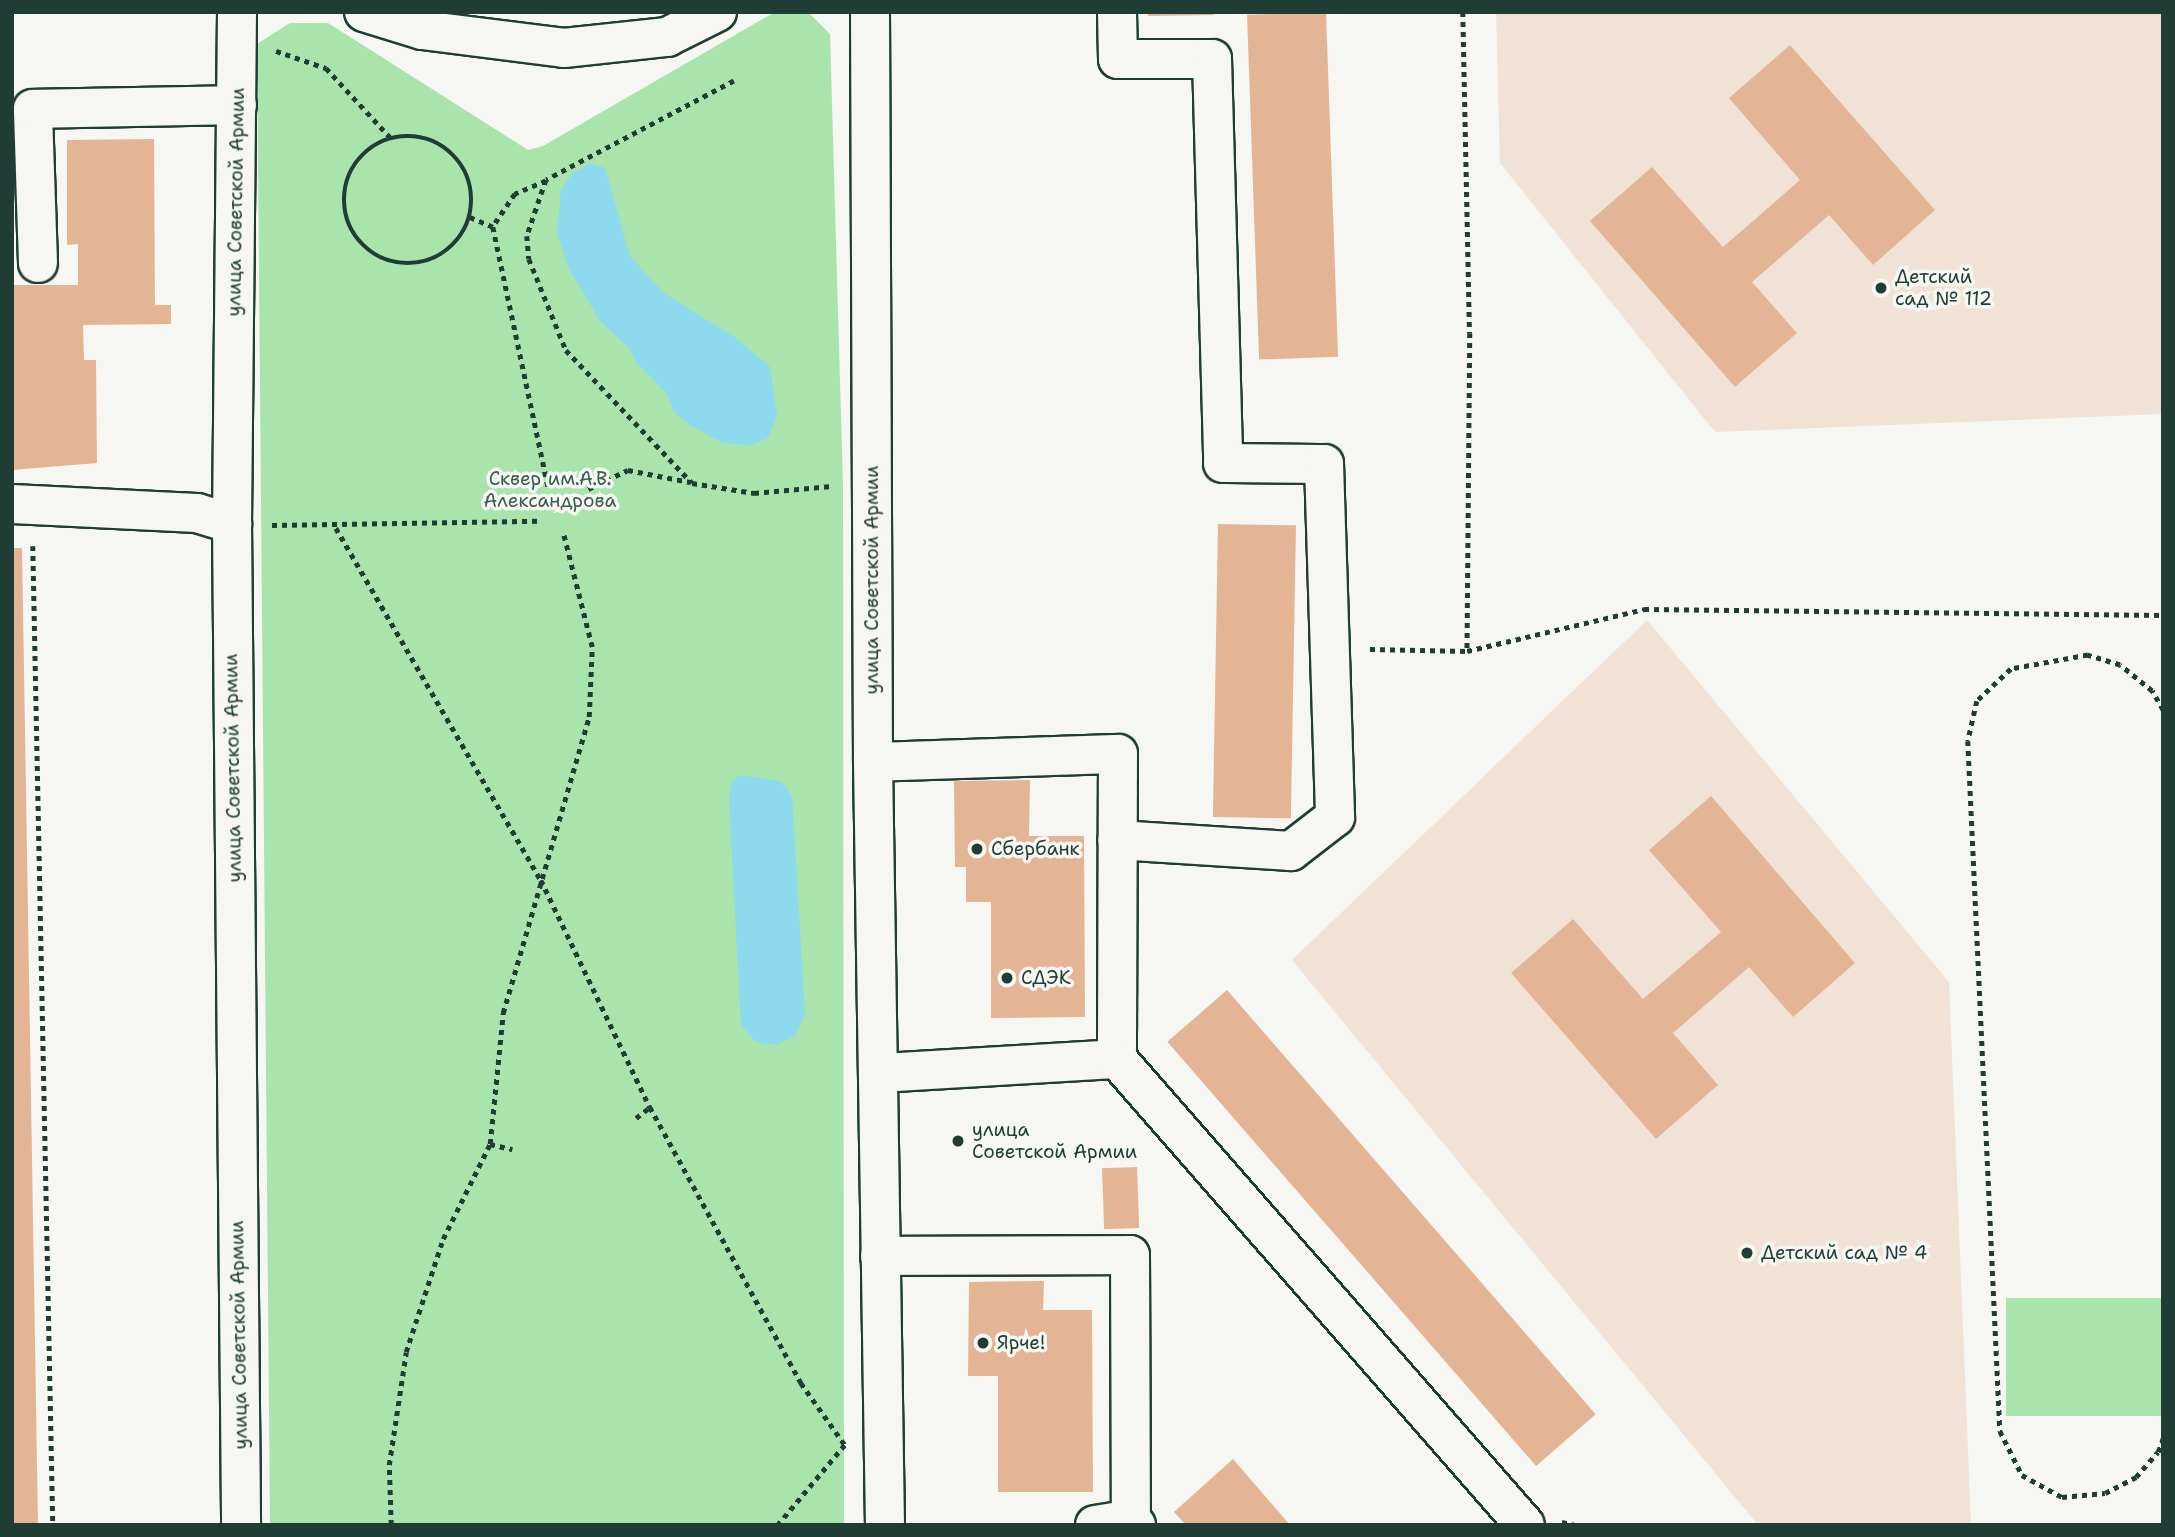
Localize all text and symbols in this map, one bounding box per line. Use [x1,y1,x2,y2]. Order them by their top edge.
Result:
street label: улица Советской Армии [223,87,249,317]
place label: Детский сад № 112 [1895,266,1992,310]
marker: Детский сад № 112 [1873,280,1889,296]
street label: улица Советской Армии [861,466,883,694]
park label: Сквер им.А.В. Александрова [484,468,616,512]
street label: улица Советской Армии [220,653,246,883]
place label: Сбербанк [991,838,1080,860]
marker: Сбербанк [969,841,985,857]
place label: СДЭК [1021,967,1071,989]
marker: СДЭК [999,970,1015,986]
place label: улица Советской Армии [972,1119,1137,1163]
marker: улица Советской Армии [950,1133,966,1149]
street label: улица Советской Армии [226,1220,252,1450]
place label: Детский сад № 4 [1761,1242,1927,1264]
marker: Детский сад № 4 [1739,1245,1755,1261]
place label: Ярче! [997,1332,1045,1354]
marker: Ярче! [975,1335,991,1351]

